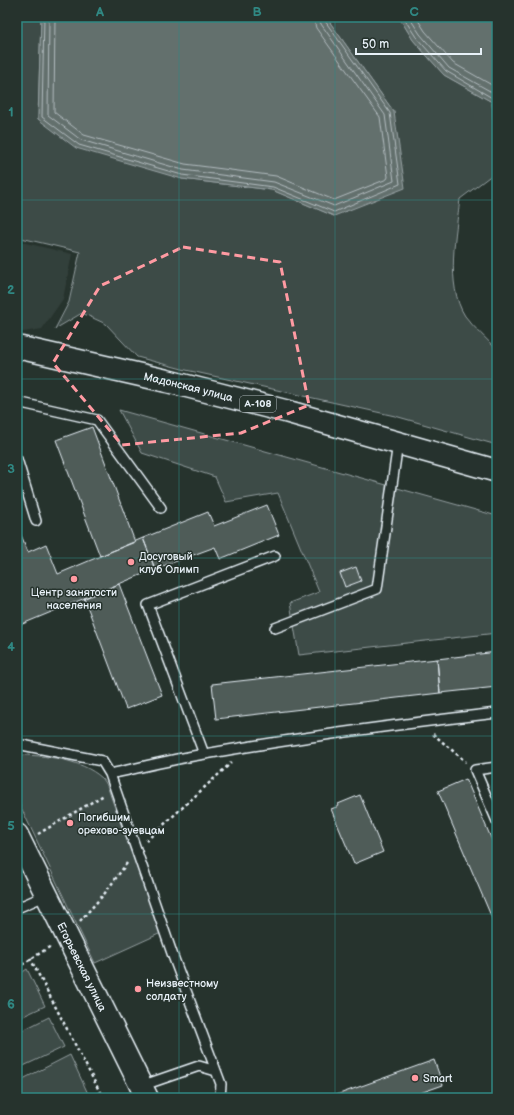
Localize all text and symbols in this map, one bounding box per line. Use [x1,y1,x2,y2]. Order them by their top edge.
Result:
text: A [95,4,104,20]
text: B [252,4,262,20]
text: C [409,4,419,20]
scale bar [356,30,481,56]
text: 50 m [362,37,389,52]
text: 1 [8,104,14,120]
text: 2 [7,282,15,298]
street label: Мадонская улица [143,369,235,404]
road number: А-108 [240,396,276,412]
text: 3 [7,461,15,477]
place label: Досуговый клуб Олимп [139,550,199,576]
marker: Досуговый клуб Олимп [126,557,136,567]
marker: Центр занятости населения [69,574,79,584]
place label: Центр занятости населения [31,586,117,612]
text: 4 [7,639,15,655]
place label: Погибшим орехово-зуевцам [78,811,165,837]
text: 5 [7,818,15,834]
marker: Погибшим орехово-зуевцам [65,818,75,828]
street label: Егорьевская улица [55,920,110,1014]
place label: Неизвестному солдату [146,977,218,1003]
marker: Неизвестному солдату [133,984,143,994]
text: 6 [7,996,15,1012]
place label: Smart [423,1072,453,1085]
marker: Smart [410,1073,420,1083]

